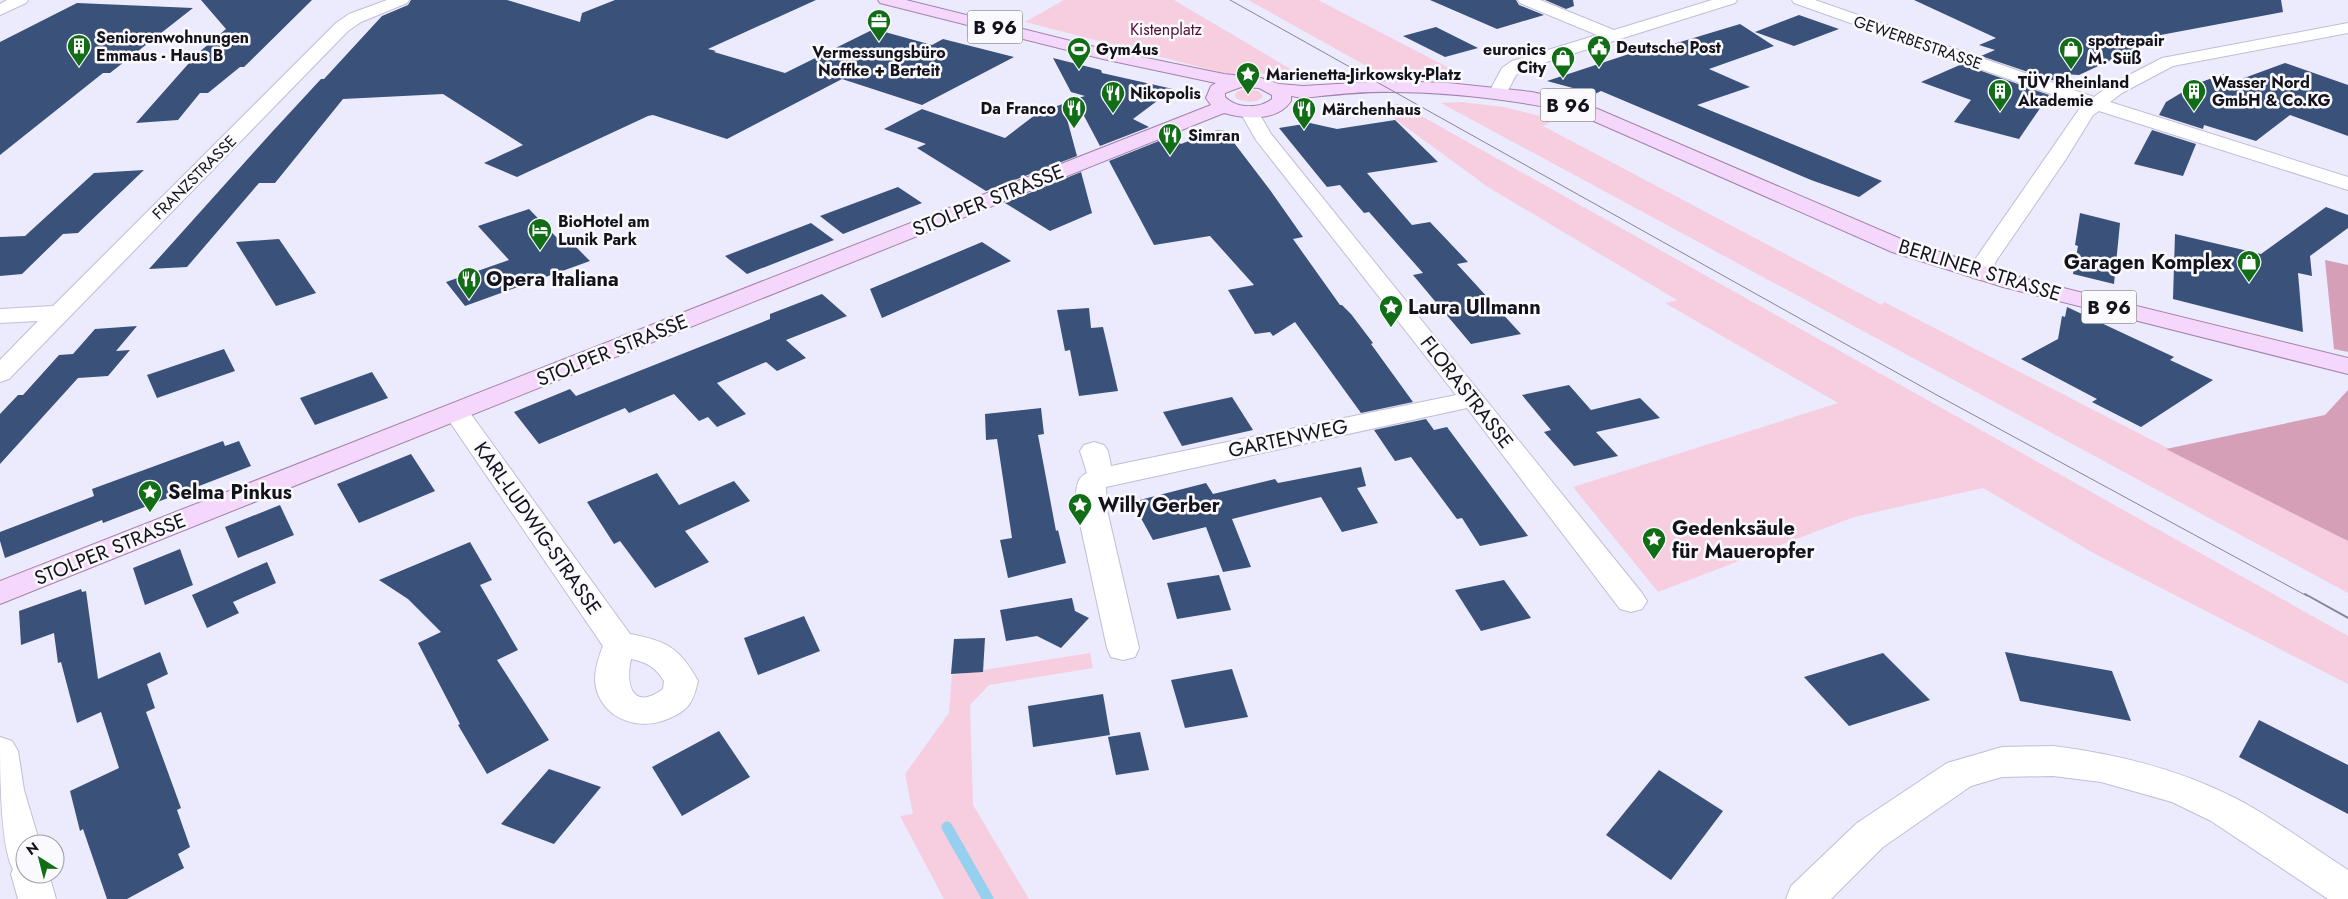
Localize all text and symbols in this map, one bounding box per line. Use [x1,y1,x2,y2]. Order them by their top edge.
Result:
office icon: Vermessungsbüro Noffke + Berteit [866,8,892,42]
street label: GEWERBESTRASSE [1850,10,1985,75]
road number: B 96 [968,11,1022,44]
park label: Kistenplatz [1130,18,1203,41]
place label: Seniorenwohnungen Emmaus - Haus B [96,26,249,67]
place label: spotrepair M. Süß [2088,29,2165,70]
building icon: Seniorenwohnungen Emmaus - Haus B [66,33,92,67]
public building icon: Deutsche Post [1586,34,1612,68]
sports icon: Gym4us [1066,36,1092,70]
place label: Deutsche Post [1616,36,1722,59]
shop icon: spotrepair M. Süß [2058,36,2084,70]
place label: Gym4us [1096,38,1158,61]
place label: euronics City [1483,38,1547,79]
place label: Vermessungsbüro Noffke + Berteit [811,41,946,82]
shop icon: euronics City [1550,45,1576,79]
place icon: Marienetta-Jirkowsky-Platz [1235,61,1261,95]
place label: Marienetta-Jirkowsky-Platz [1266,63,1462,86]
place label: TÜV Rheinland Akademie [2017,71,2129,112]
place label: Wasser Nord GmbH & Co.KG [2212,71,2331,112]
building icon: TÜV Rheinland Akademie [1987,78,2013,112]
building icon: Wasser Nord GmbH & Co.KG [2181,78,2207,112]
restaurant icon: Nikopolis [1100,80,1126,114]
place label: Nikopolis [1130,82,1201,105]
road number: B 96 [1540,88,1596,122]
restaurant icon: Da Franco [1061,95,1087,129]
restaurant icon: Märchenhaus [1291,96,1317,130]
place label: Da Franco [981,97,1056,120]
place label: Märchenhaus [1322,98,1421,121]
restaurant icon: Simran [1157,122,1183,156]
place label: Simran [1188,124,1240,147]
street label: FRANZSTRASSE [147,130,242,225]
street label: STOLPER STRASSE [908,157,1068,244]
place label: BioHotel am Lunik Park [558,210,650,251]
hotel icon: BioHotel am Lunik Park [527,217,553,251]
street label: BERLINER STRASSE [1895,232,2065,309]
place label: Garagen Komplex [2064,248,2232,277]
shop icon: Garagen Komplex [2236,249,2262,283]
place label: Opera Italiana [486,265,619,294]
restaurant icon: Opera Italiana [456,266,482,300]
road number: B 96 [2082,290,2136,324]
place label: Laura Ullmann [1408,293,1541,322]
place icon: Laura Ullmann [1378,294,1404,328]
street label: STOLPER STRASSE [532,307,692,394]
street label: FLORASTRASSE [1413,330,1520,455]
street label: GARTENWEG [1226,412,1350,465]
street label: KARL-LUDWIG-STRASSE [467,436,608,621]
place label: Selma Pinkus [168,478,292,507]
place icon: Selma Pinkus [137,479,163,513]
place label: Willy Gerber [1098,491,1221,520]
place icon: Willy Gerber [1067,492,1093,526]
street label: STOLPER STRASSE [30,506,190,593]
place label: Gedenksäule für Maueropfer [1672,514,1816,566]
place icon: Gedenksäule für Maueropfer [1641,526,1667,560]
north arrow [15,834,65,884]
text: N [22,837,43,860]

